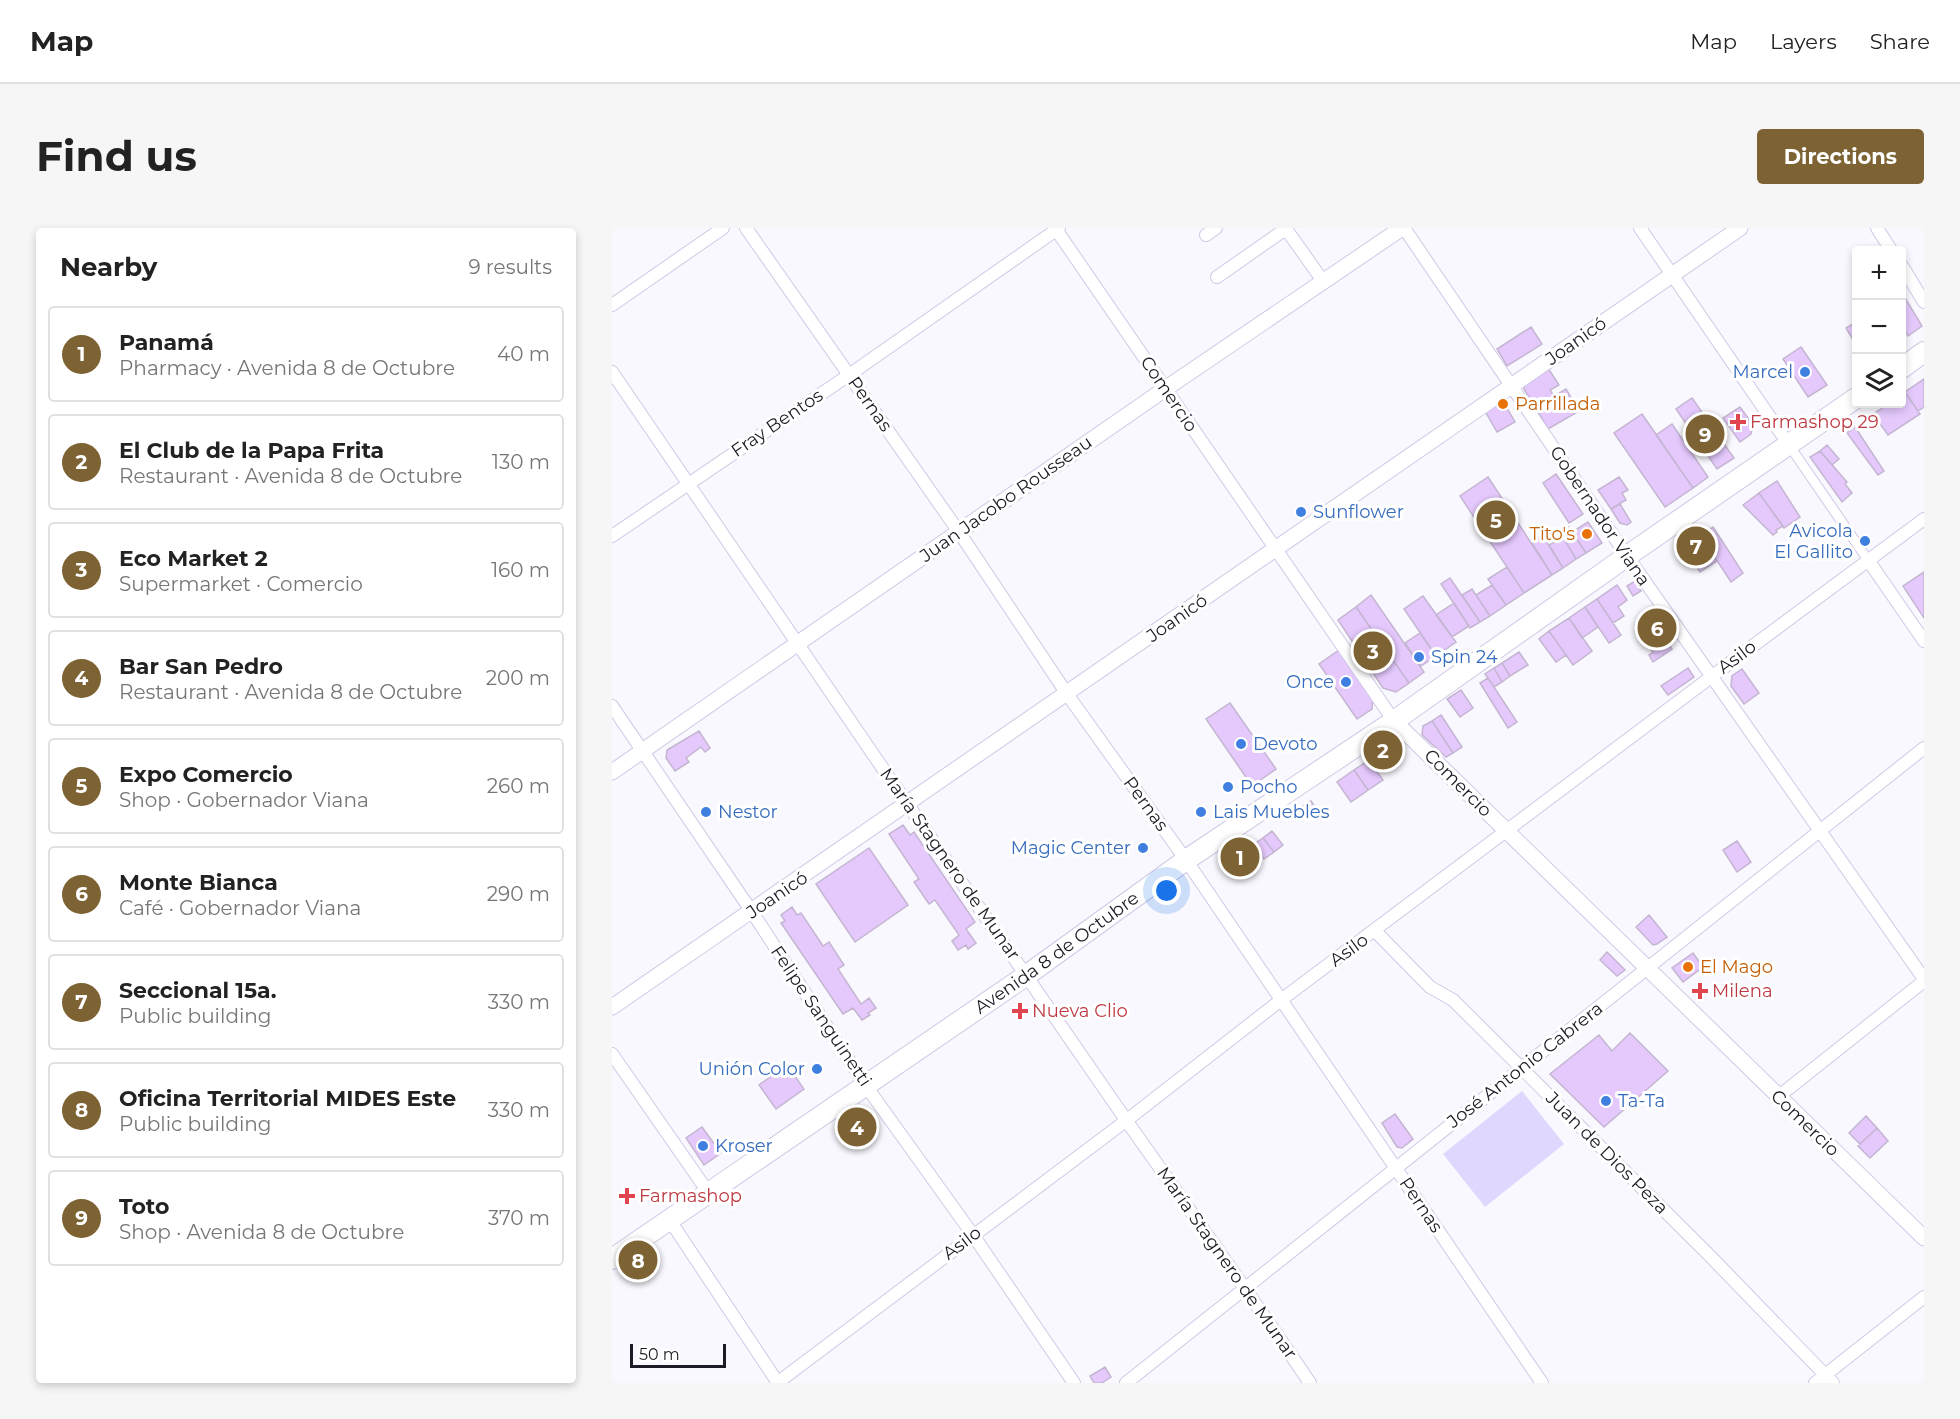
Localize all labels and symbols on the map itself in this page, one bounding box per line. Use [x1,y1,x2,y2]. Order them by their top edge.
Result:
street label: Joanicó [1541,312,1611,370]
street label: Comercio [1136,352,1202,436]
place label: Marcel [1733,361,1793,383]
marker: Marcel [1798,365,1812,379]
street label: Pernas [843,372,897,436]
street label: Fray Bentos [727,384,827,462]
place label: Parrillada [1515,393,1600,415]
marker: Parrillada [1496,397,1510,411]
place label: Farmashop 29 [1750,411,1879,433]
pin: 9 [1686,412,1724,456]
marker: Farmashop 29 [1731,415,1745,429]
street label: Juan Jacobo Rousseau [915,431,1096,567]
street label: Gobernador Viana [1545,442,1655,590]
pin: 5 [1476,498,1516,542]
place label: Sunflower [1313,501,1404,523]
marker: Sunflower [1294,505,1308,519]
place label: Avicola El Gallito [1774,520,1853,563]
place label: Tito's [1530,523,1575,545]
pin: 7 [1676,524,1716,568]
marker: Tito's [1580,527,1594,541]
marker: Avicola El Gallito [1858,534,1872,548]
street label: Joanicó [1142,589,1212,647]
pin: 6 [1638,606,1676,650]
pin: 3 [1354,628,1392,674]
street label: Asilo [1713,635,1761,679]
place label: Spin 24 [1431,646,1498,668]
marker: Spin 24 [1412,650,1426,664]
place label: Once [1286,671,1334,693]
marker: Once [1339,675,1353,689]
pin: 2 [1364,728,1402,772]
place label: Devoto [1253,733,1318,755]
marker: Devoto [1234,737,1248,751]
street label: Comercio [1420,745,1496,821]
street label: María Stagnero de Munar [875,764,1025,964]
street label: Pernas [1119,772,1173,836]
place label: Pocho [1240,776,1297,798]
marker: Pocho [1221,780,1235,794]
place label: Nestor [718,801,778,823]
place label: Lais Muebles [1213,801,1330,823]
marker: Nestor [699,805,713,819]
marker: Lais Muebles [1194,805,1208,819]
pin: 1 [1220,834,1260,880]
place label: Magic Center [1011,837,1131,859]
marker: Magic Center [1136,841,1150,855]
street label: Joanicó [741,867,812,924]
your location [1152,876,1181,905]
street label: Avenida 8 de Octubre [970,887,1143,1019]
street label: Asilo [1325,929,1373,971]
street label: Felipe Sanguinetti [766,942,876,1090]
place label: El Mago [1700,956,1773,978]
marker: El Mago [1681,960,1695,974]
place label: Milena [1712,980,1773,1002]
marker: Milena [1693,984,1707,998]
street label: José Antonio Cabrera [1442,997,1607,1133]
place label: Nueva Clio [1032,1000,1128,1022]
marker: Nueva Clio [1013,1004,1027,1018]
place label: Unión Color [699,1058,805,1080]
marker: Unión Color [810,1062,824,1076]
street label: Comercio [1766,1085,1844,1161]
street label: Juan de Dios Peza [1540,1086,1673,1219]
place label: Ta-Ta [1618,1090,1665,1112]
marker: Ta-Ta [1599,1094,1613,1108]
pin: 4 [838,1104,876,1150]
place label: Kroser [715,1135,773,1157]
marker: Kroser [696,1139,710,1153]
street label: María Stagnero de Munar [1152,1163,1302,1363]
street label: Pernas [1394,1173,1448,1237]
place label: Farmashop [639,1185,742,1207]
marker: Farmashop [620,1189,634,1203]
street label: Asilo [938,1221,986,1265]
pin: 8 [618,1238,658,1282]
scale bar [630,1341,726,1368]

